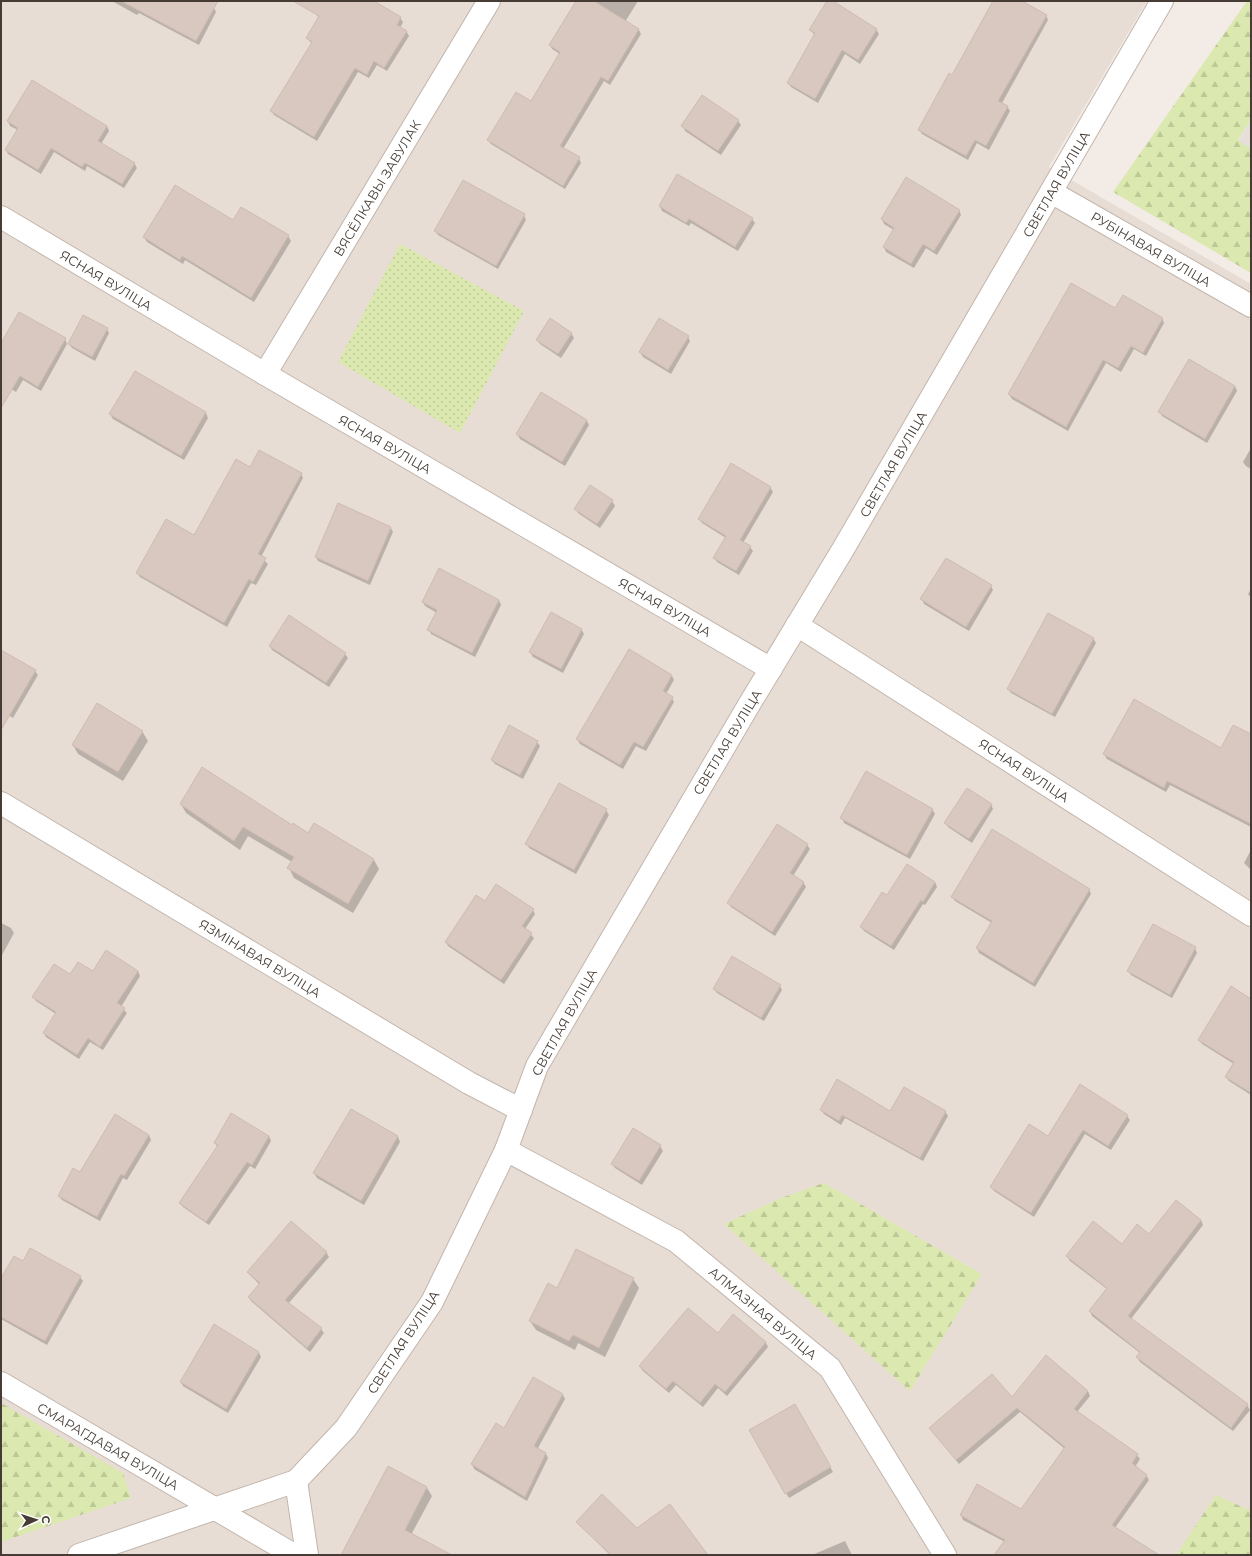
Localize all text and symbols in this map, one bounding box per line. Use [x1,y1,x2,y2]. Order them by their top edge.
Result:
street label: ВЯСЁЛКАВЫ ЗАВУЛАК [330,117,424,259]
street label: СВЕТЛАЯ ВУЛІЦА [1019,128,1093,240]
street label: РУБІНАВАЯ ВУЛІЦА [1088,208,1214,290]
street label: ЯСНАЯ ВУЛІЦА [57,246,155,314]
street label: СВЕТЛАЯ ВУЛІЦА [856,408,930,520]
street label: ЯСНАЯ ВУЛІЦА [336,411,435,477]
street label: ЯСНАЯ ВУЛІЦА [616,574,715,640]
street label: СВЕТЛАЯ ВУЛІЦА [689,686,765,798]
street label: ЯСНАЯ ВУЛІЦА [976,735,1072,805]
street label: ЯЗМІНАВАЯ ВУЛІЦА [196,915,324,1001]
street label: СВЕТЛАЯ ВУЛІЦА [528,965,600,1078]
street label: АЛМАЗНАЯ ВУЛІЦА [706,1263,820,1363]
street label: СВЕТЛАЯ ВУЛІЦА [364,1287,443,1397]
street label: СМАРАГДАВАЯ ВУЛІЦА [34,1399,182,1493]
north arrow [16,1500,56,1540]
text: С [39,1515,53,1524]

